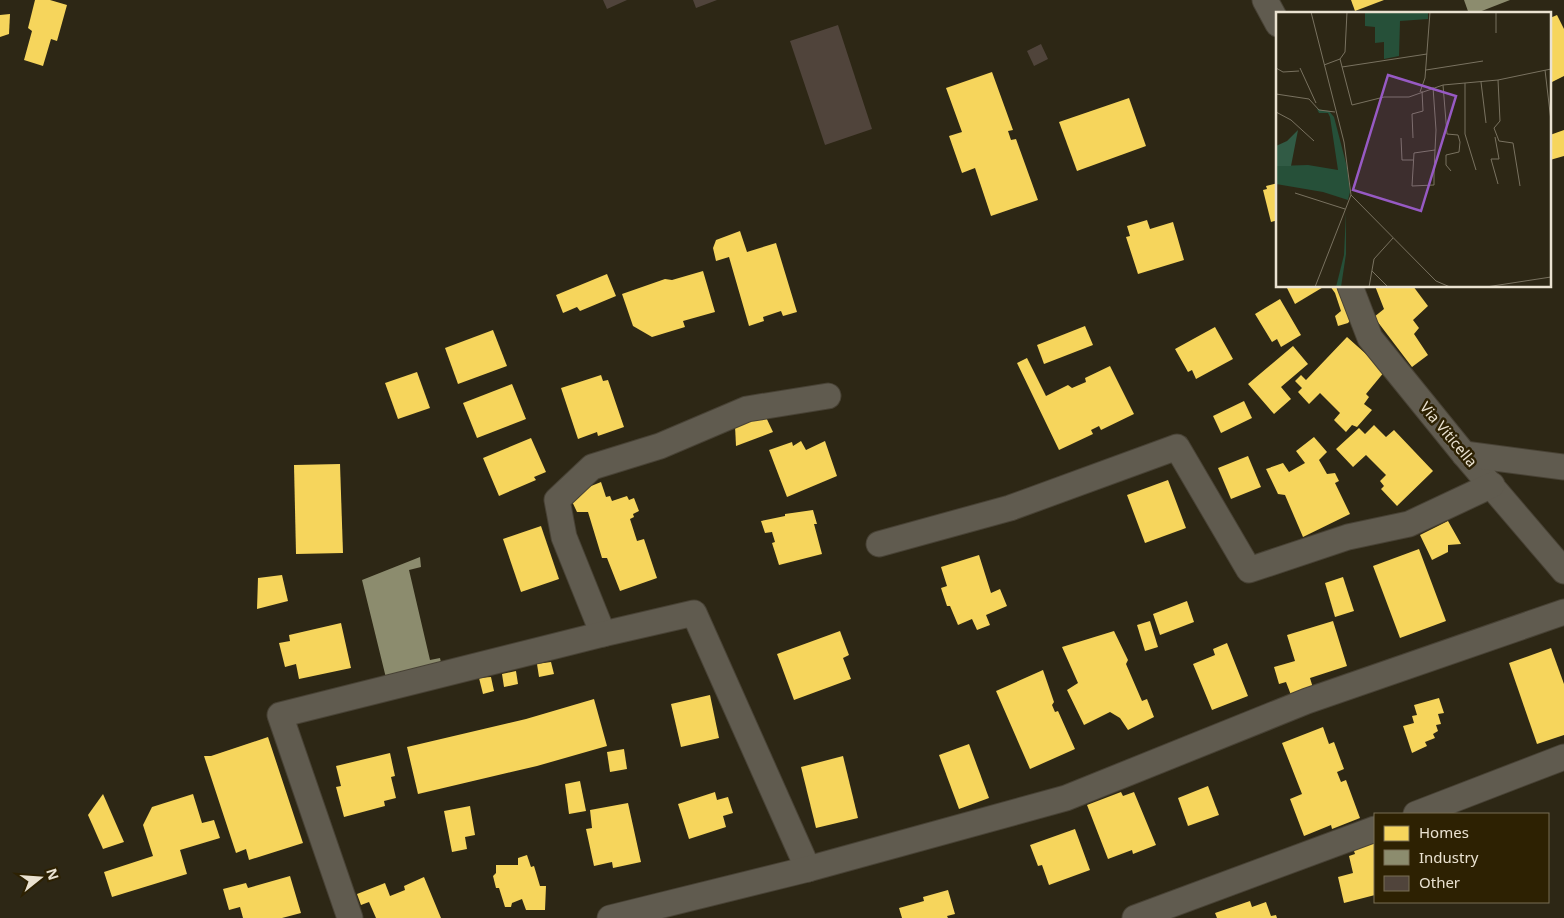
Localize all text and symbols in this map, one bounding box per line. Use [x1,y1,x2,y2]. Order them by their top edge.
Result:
inset map [1276,12,1552,288]
street label: Via Viticella [1416,397,1482,471]
legend [1374,813,1549,903]
text: Homes [1419,822,1469,842]
text: Industry [1419,847,1479,867]
north arrow [15,853,65,903]
text: N [42,866,64,882]
text: Other [1419,872,1460,892]

